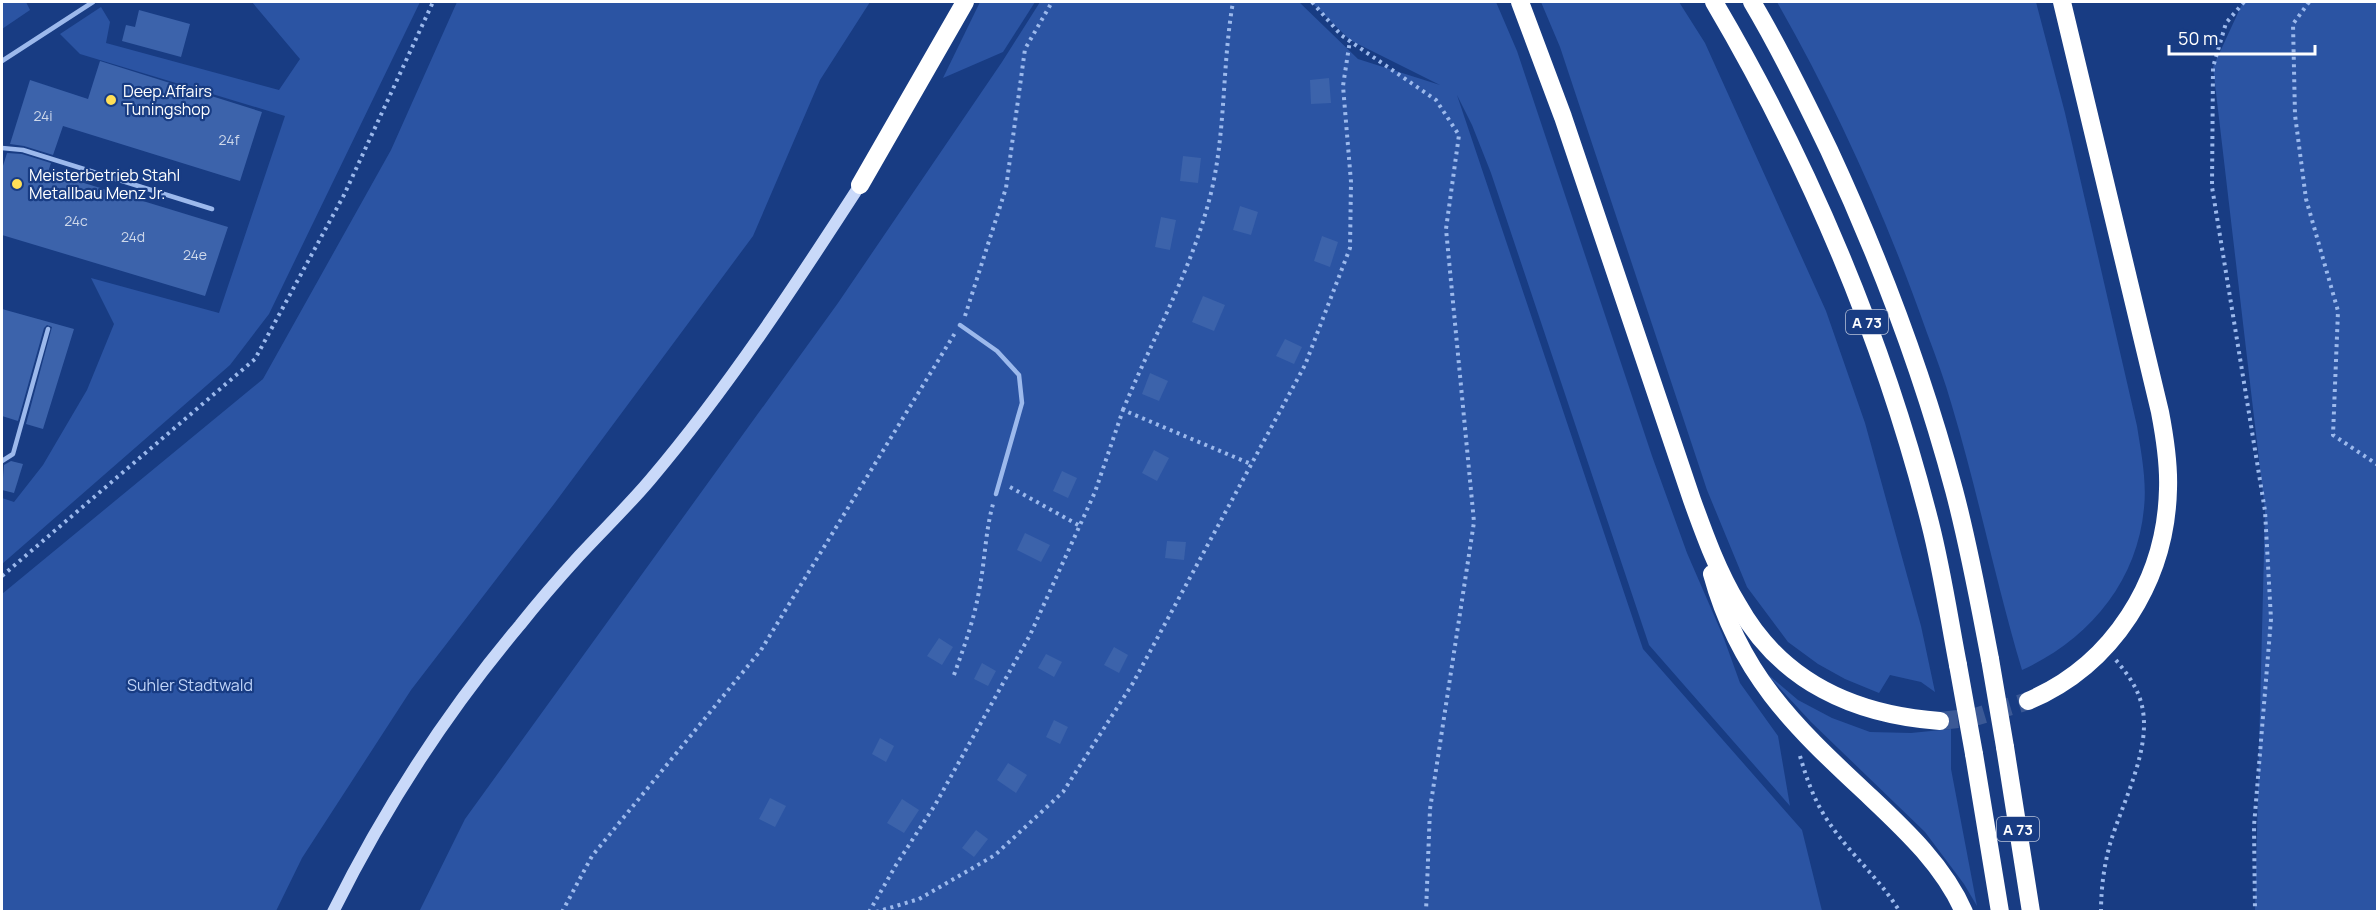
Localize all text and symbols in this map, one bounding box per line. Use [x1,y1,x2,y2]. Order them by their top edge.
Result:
scale bar [2169,18,2314,56]
text: 50 m [2178,26,2218,50]
place label: Deep.Affairs Tuningshop [123,80,212,120]
marker: Deep.Affairs Tuningshop [104,93,118,107]
house number: 24i [33,106,53,125]
house number: 24f [219,130,239,149]
place label: Meisterbetrieb Stahl Metallbau Menz Jr. [29,164,180,204]
marker: Meisterbetrieb Stahl Metallbau Menz Jr. [10,177,24,191]
house number: 24c [64,211,88,230]
house number: 24d [121,227,145,246]
house number: 24e [183,245,207,264]
road number: A 73 [1846,310,1888,334]
park label: Suhler Stadtwald [127,674,253,696]
road number: A 73 [1997,817,2039,841]

